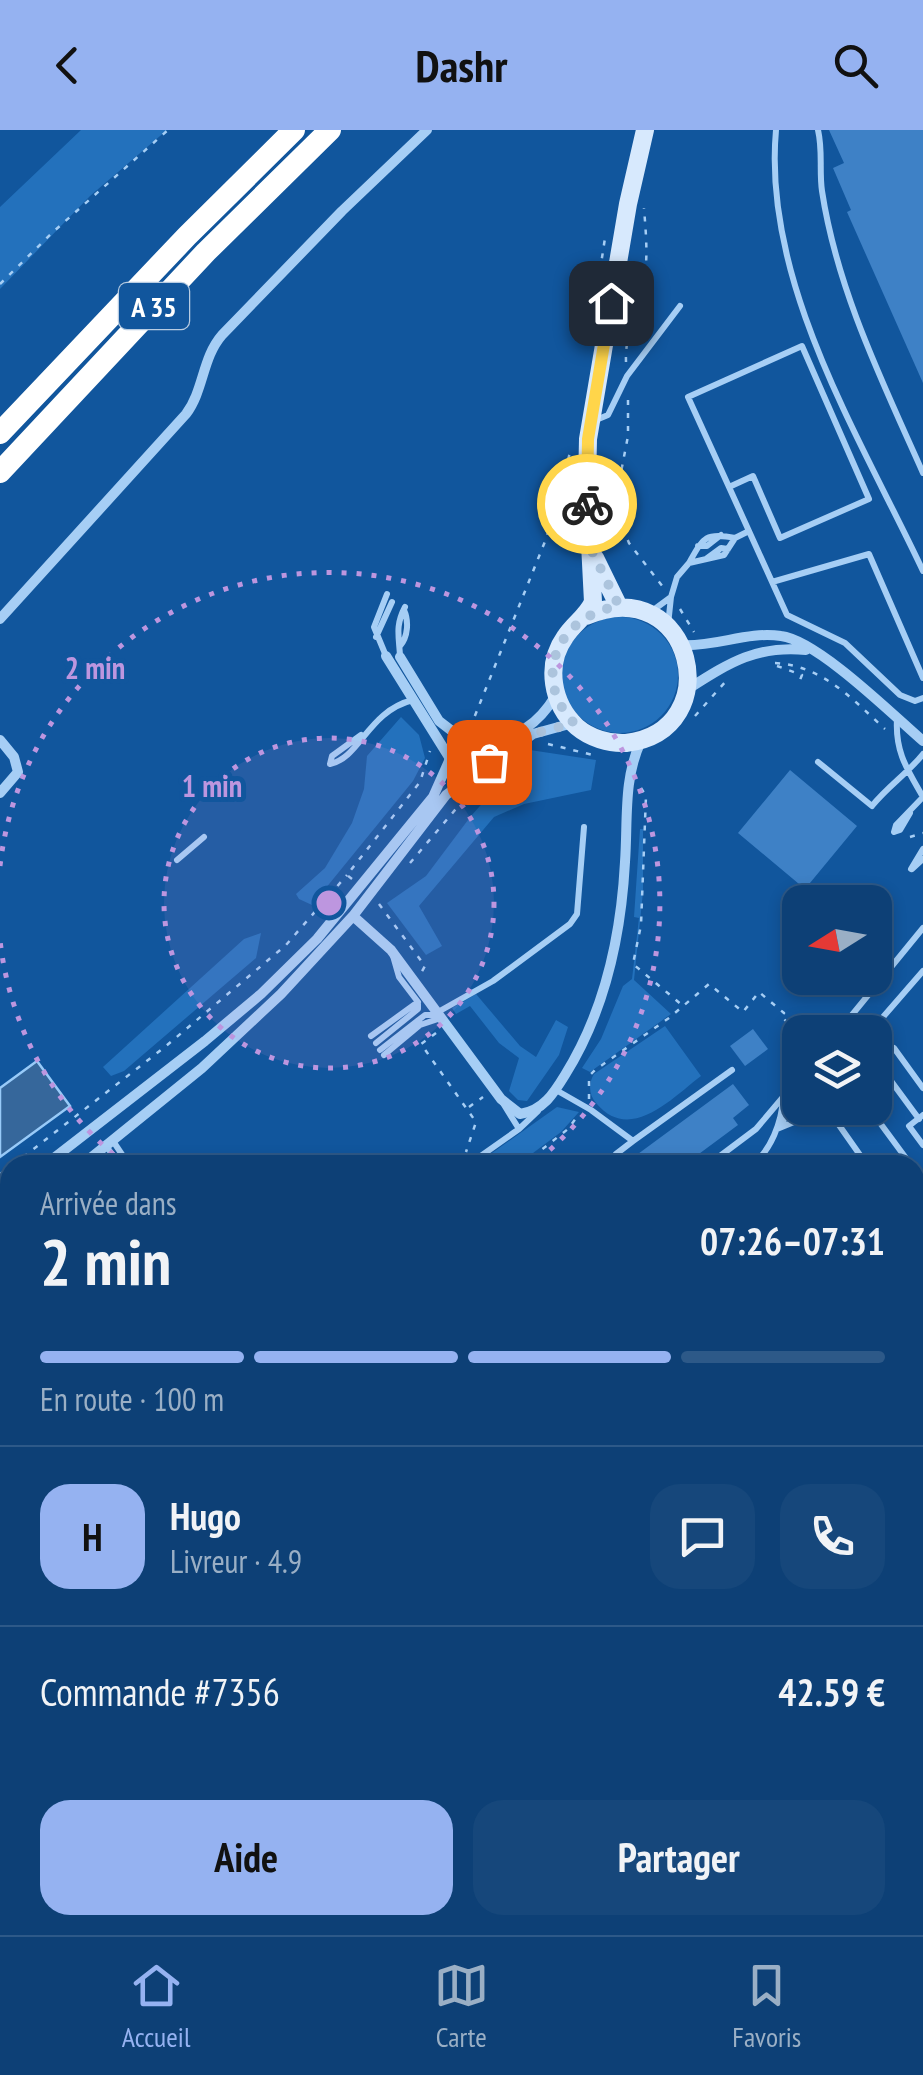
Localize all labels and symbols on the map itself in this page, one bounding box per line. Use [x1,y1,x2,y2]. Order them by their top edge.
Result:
pin [569,261,654,346]
road number: A 35 [119,283,189,329]
courier [537,454,637,554]
text: 2 min [65,648,125,687]
pin [447,720,532,805]
text: 1 min [182,766,242,805]
centre of rings [311,885,347,921]
north arrow [782,885,892,995]

